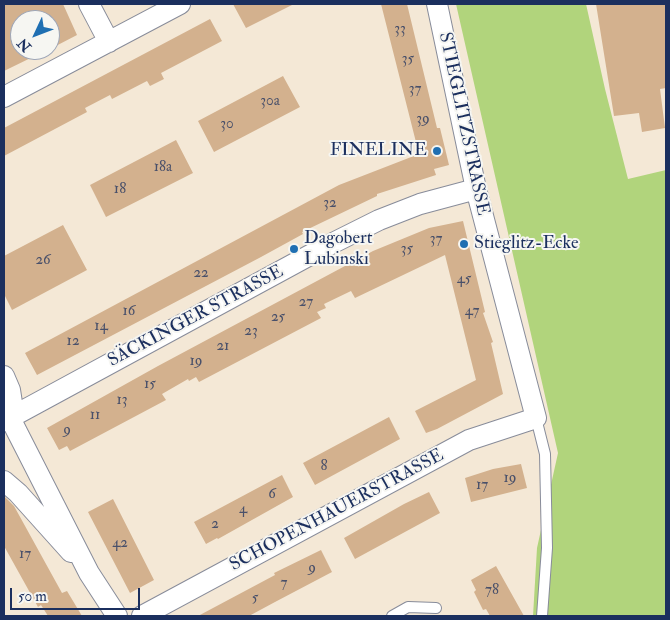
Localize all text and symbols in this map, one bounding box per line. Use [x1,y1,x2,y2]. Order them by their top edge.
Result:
north arrow [10,10,60,60]
house number: 33 [394,21,406,39]
street label: STIEGLITZSTRASSE [433,30,493,218]
text: N [14,35,35,55]
house number: 35 [402,51,414,69]
house number: 37 [409,81,421,99]
house number: 30a [260,93,280,111]
house number: 39 [416,111,430,129]
house number: 30 [220,116,234,134]
place label: FINELINE [330,140,427,162]
marker: FINELINE [431,145,443,157]
house number: 18a [154,159,172,177]
house number: 18 [114,181,126,199]
house number: 32 [323,195,337,213]
place label: Dagobert Lubinski [304,228,372,270]
house number: 37 [430,231,442,249]
place label: Stieglitz-Ecke [474,233,578,255]
marker: Stieglitz-Ecke [458,238,470,250]
house number: 35 [401,241,413,259]
marker: Dagobert Lubinski [288,243,300,255]
house number: 26 [35,252,51,270]
street label: SÄCKINGER STRASSE [105,262,287,372]
house number: 22 [193,265,209,283]
house number: 45 [457,271,471,289]
house number: 27 [299,294,313,312]
house number: 16 [123,303,135,321]
house number: 47 [465,303,479,321]
house number: 25 [271,309,285,327]
house number: 14 [94,318,108,336]
house number: 23 [244,323,258,341]
house number: 12 [67,333,79,351]
house number: 21 [217,338,229,356]
house number: 19 [190,353,202,371]
house number: 15 [144,376,156,394]
house number: 13 [116,392,128,410]
house number: 11 [90,407,100,425]
house number: 9 [63,422,71,440]
street label: SCHOPENHAUERSTRASSE [226,445,448,577]
house number: 8 [320,458,328,476]
house number: 19 [504,470,516,488]
house number: 17 [476,477,488,495]
house number: 6 [268,486,276,504]
house number: 4 [239,501,247,519]
house number: 2 [211,516,219,534]
house number: 42 [112,535,128,553]
house number: 17 [19,546,31,564]
house number: 9 [308,560,316,578]
house number: 7 [281,575,287,593]
scale bar [12,578,142,610]
house number: 78 [485,582,499,600]
text: 50 m [18,587,47,606]
house number: 5 [252,590,258,608]

